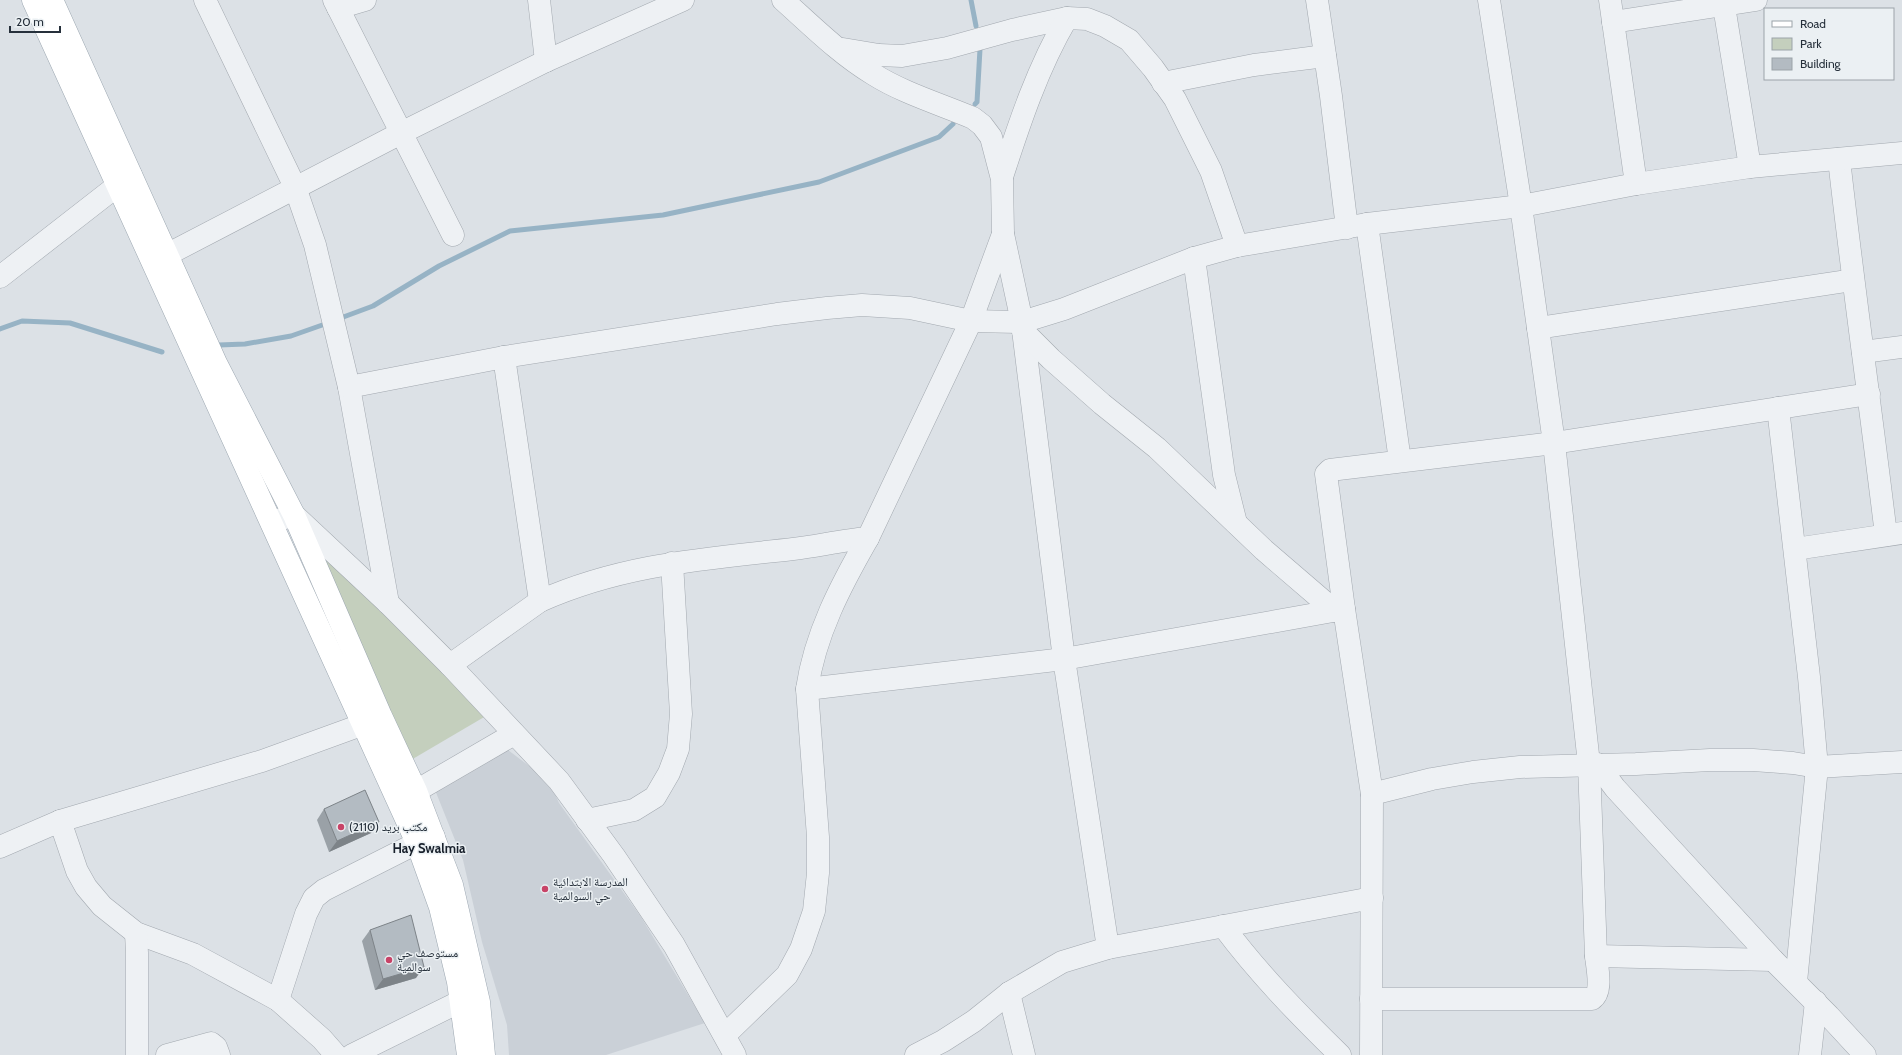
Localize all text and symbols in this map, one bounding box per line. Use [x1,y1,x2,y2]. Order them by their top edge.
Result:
scale bar [10,8,60,34]
legend [1764,8,1894,80]
text: 20 m [16,14,44,29]
text: Road [1800,16,1826,31]
text: Park [1800,36,1822,51]
text: Building [1800,56,1842,71]
place label: مكتب بريد (2110) [349,819,427,834]
marker: مكتب بريد (2110) [336,822,346,832]
district label: Hay Swalmia [392,840,466,856]
place label: المدرسة الابتدائية حي السوالمية [553,874,628,906]
marker: المدرسة الابتدائية حي السوالمية [540,884,550,894]
place label: مستوصف حي سوالمية [397,945,458,974]
marker: مستوصف حي سوالمية [384,955,394,965]

